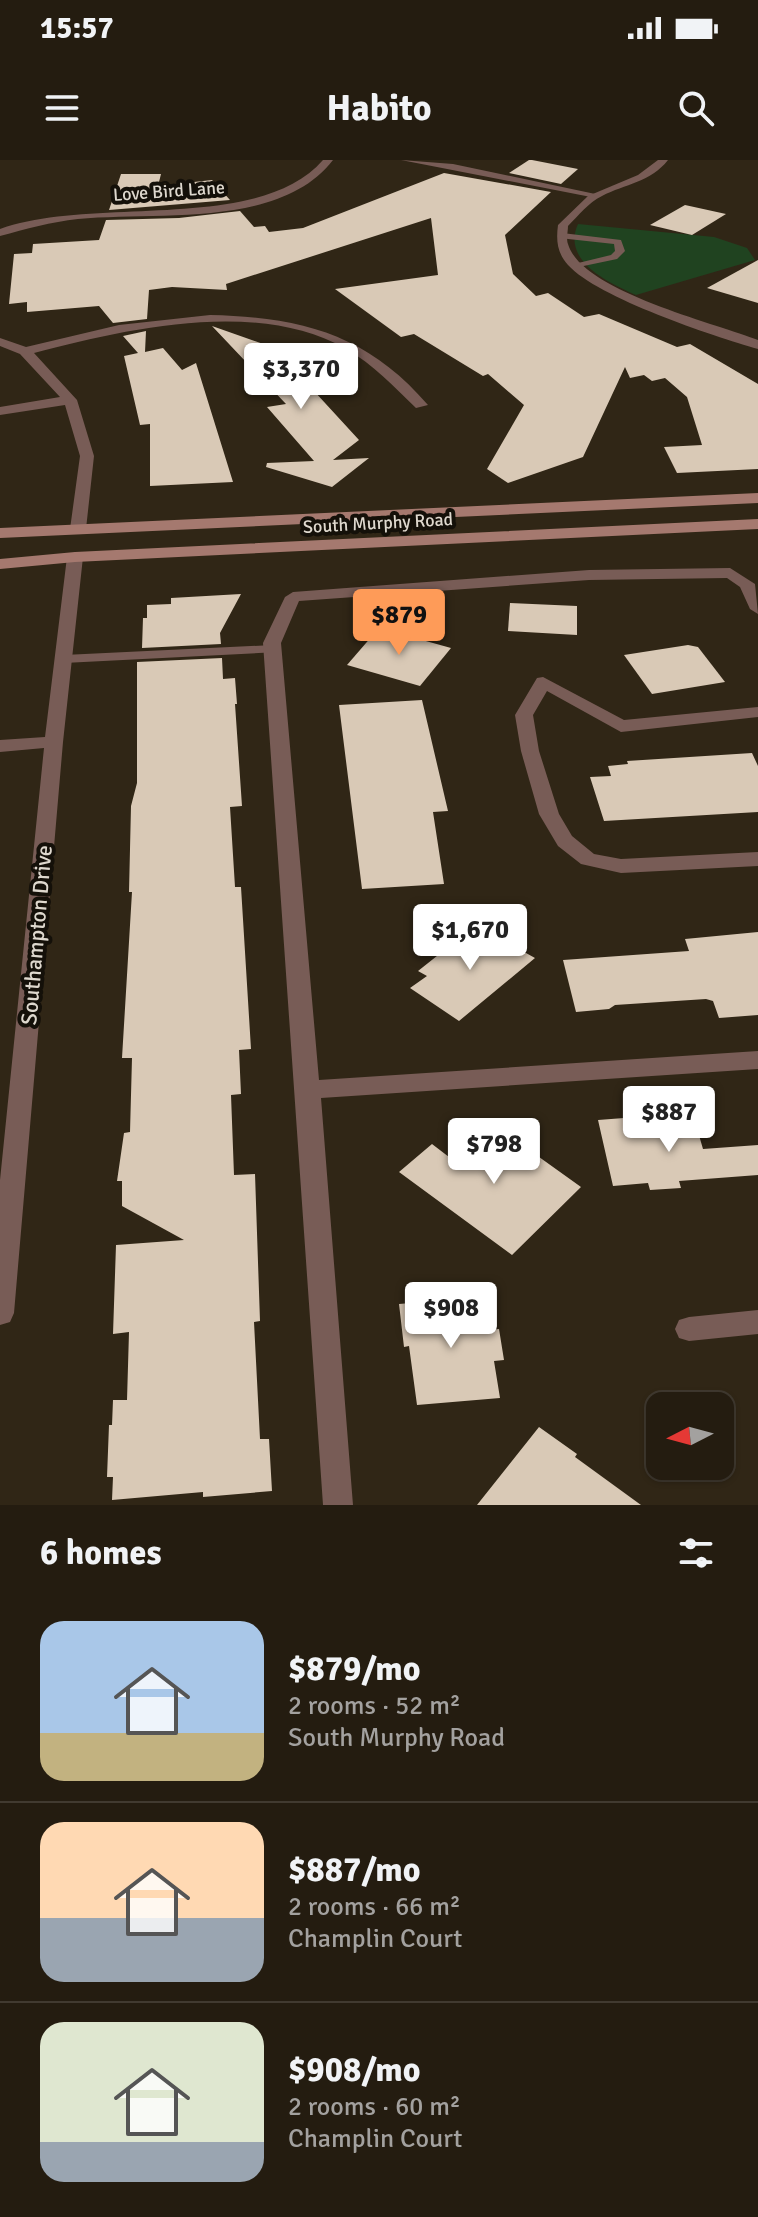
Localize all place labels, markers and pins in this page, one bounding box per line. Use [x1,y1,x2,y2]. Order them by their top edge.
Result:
pin: $3,370 [236,343,366,411]
pin: $879 [352,589,446,657]
pin: $1,670 [405,904,535,972]
pin: $887 [622,1086,716,1154]
pin: $798 [447,1118,541,1186]
pin: $908 [404,1282,498,1350]

